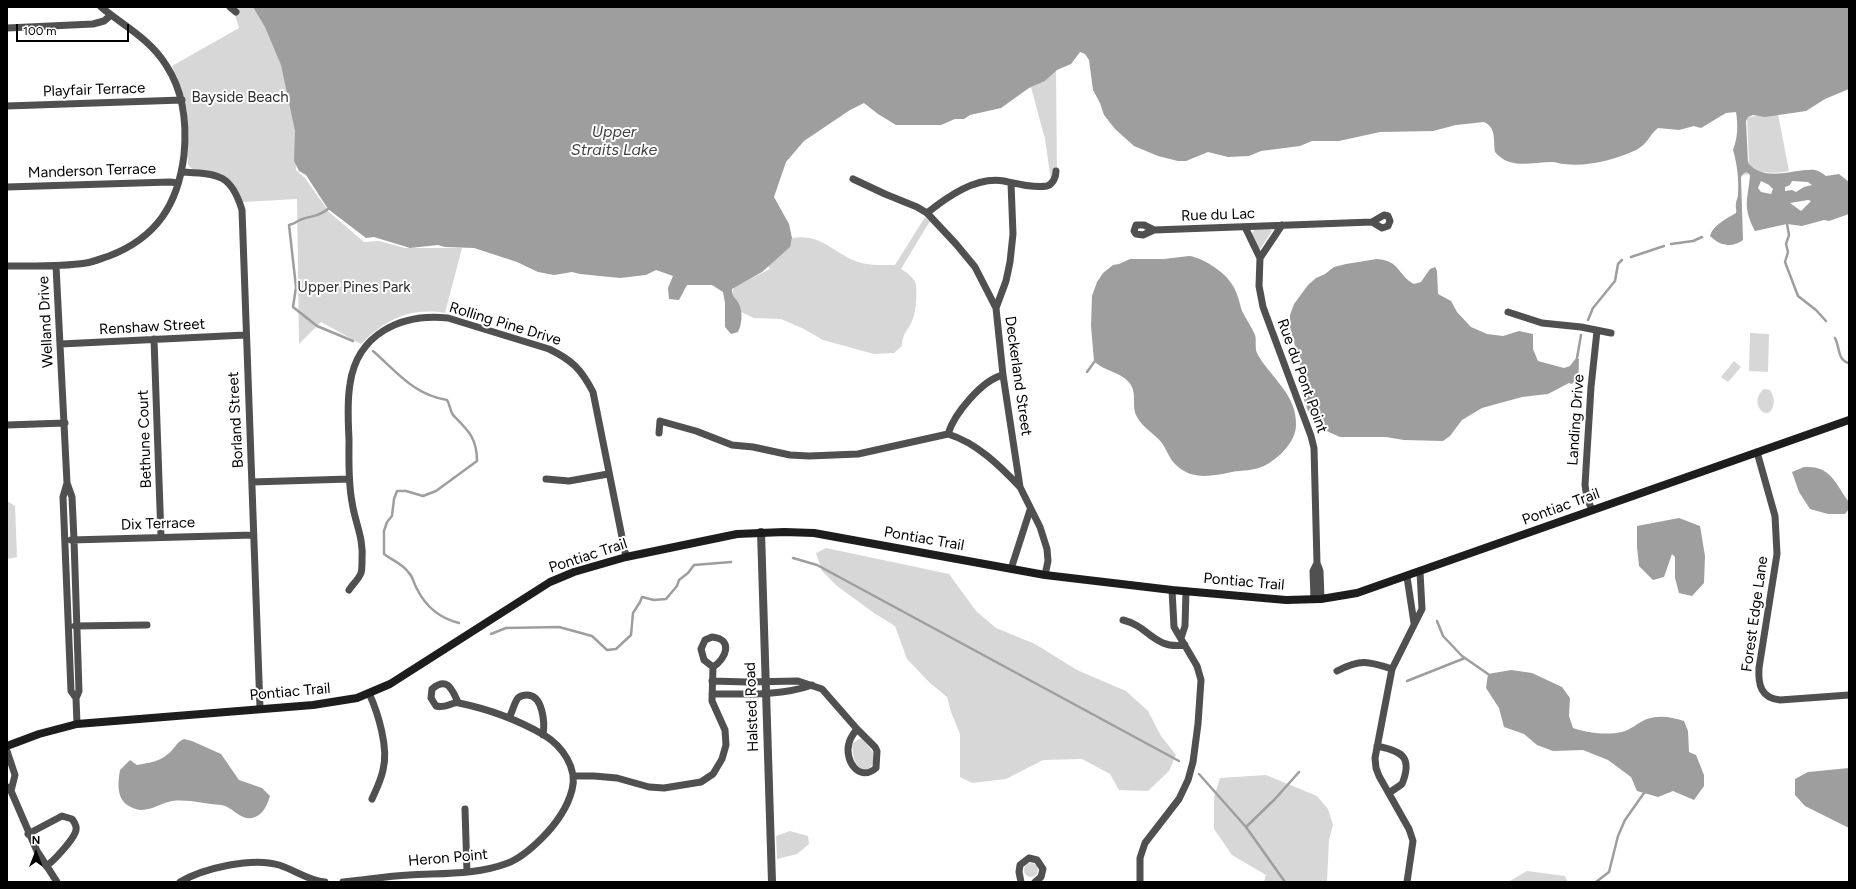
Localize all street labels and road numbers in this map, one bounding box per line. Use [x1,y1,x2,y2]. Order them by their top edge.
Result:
street label: Playfair Terrace [42,79,146,101]
street label: Manderson Terrace [28,160,156,182]
street label: Rue du Lac [1181,205,1255,225]
street label: Welland Drive [35,276,57,368]
street label: Rolling Pine Drive [447,298,563,350]
street label: Renshaw Street [98,315,206,339]
street label: Deckerland Street [1001,315,1035,437]
street label: Rue du Pont Point [1273,316,1331,436]
street label: Borland Street [224,371,248,469]
street label: Landing Drive [1564,374,1588,466]
street label: Bethune Court [134,389,156,489]
street label: Pontiac Trail [1520,485,1602,529]
street label: Dix Terrace [121,514,195,534]
street label: Pontiac Trail [882,523,966,555]
street label: Pontiac Trail [547,535,629,577]
street label: Forest Edge Lane [1738,555,1772,673]
street label: Pontiac Trail [1203,569,1285,595]
street label: Halsted Road [741,662,763,752]
street label: Pontiac Trail [249,679,331,705]
street label: Heron Point [407,846,489,870]

